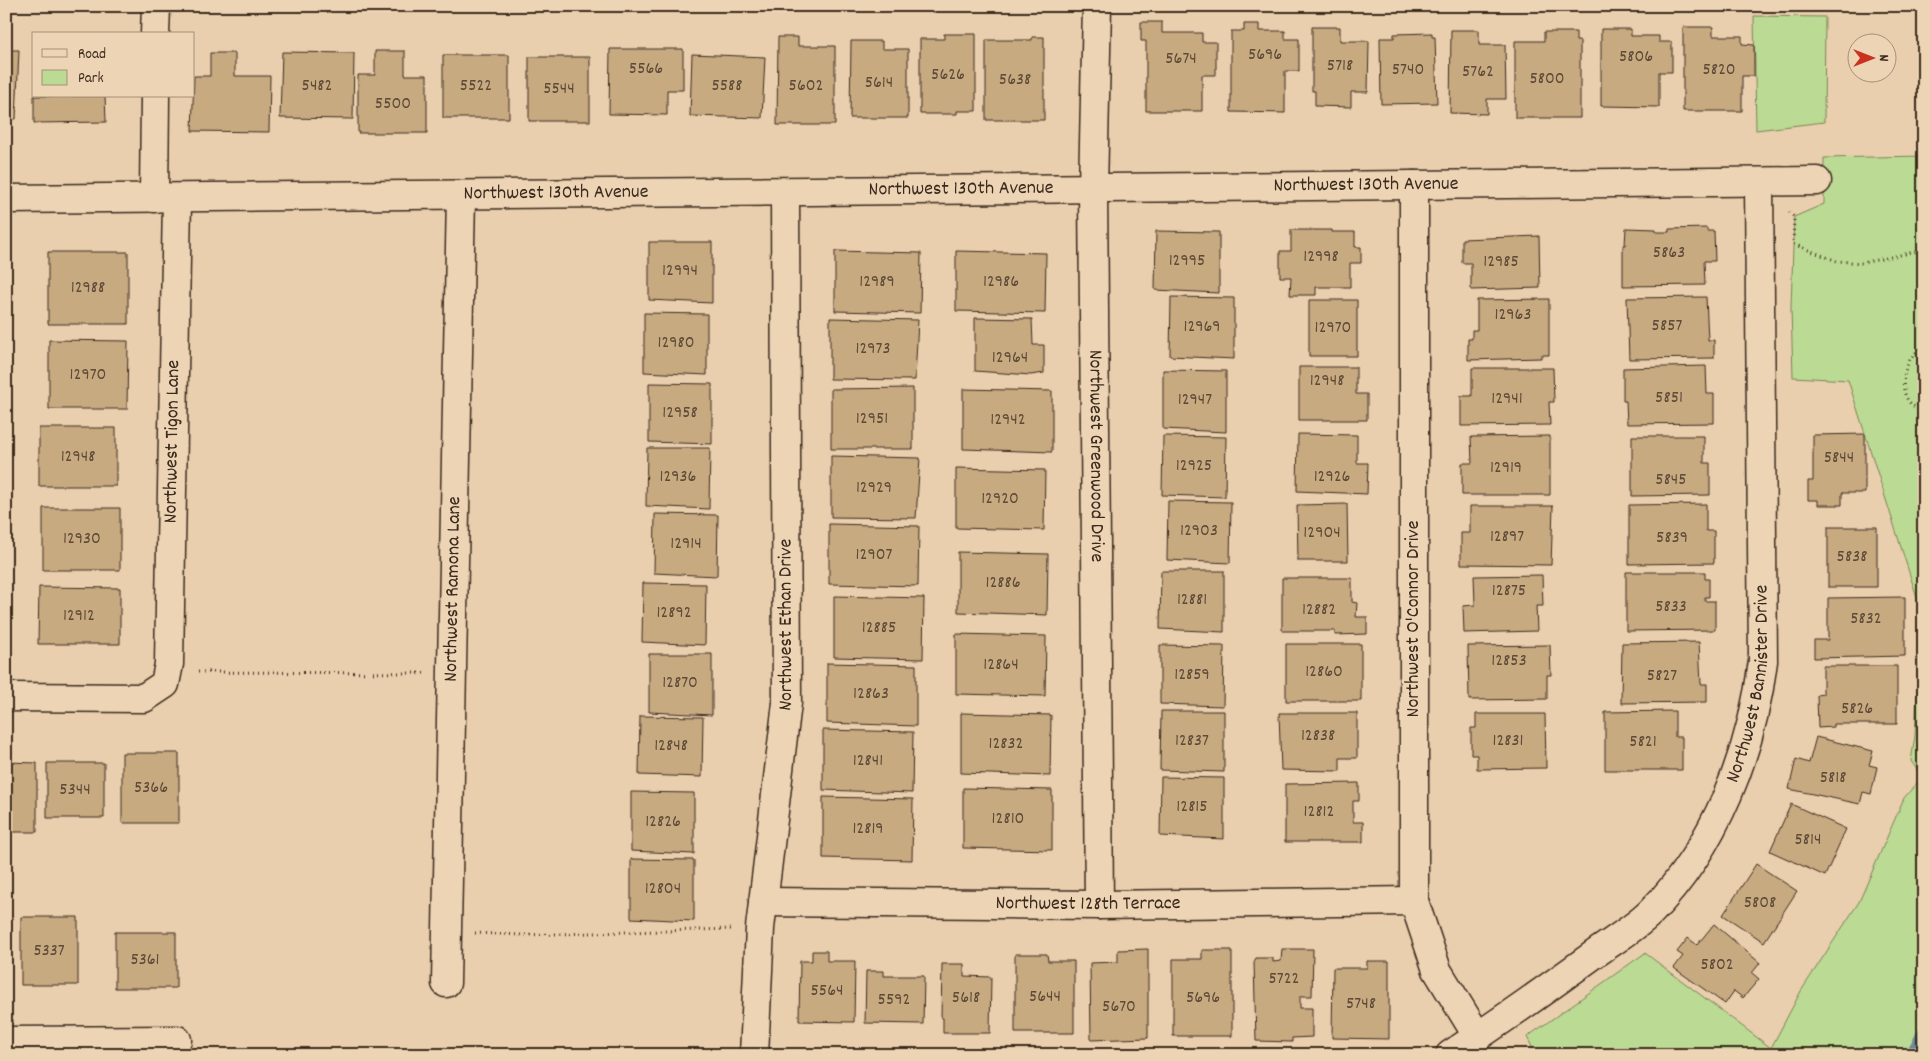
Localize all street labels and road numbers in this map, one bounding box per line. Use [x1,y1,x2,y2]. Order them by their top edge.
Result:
street label: Northwest 130th Avenue [1273,171,1459,200]
street label: Northwest 130th Avenue [868,175,1054,204]
street label: Northwest 130th Avenue [463,179,649,208]
street label: Northwest Greenwood Drive [1080,350,1110,563]
street label: Northwest Tigon Lane [157,359,188,524]
street label: Northwest Ramona Lane [438,496,469,682]
street label: Northwest O'Connor Drive [1400,520,1428,717]
street label: Northwest Ethan Drive [772,538,801,713]
street label: Northwest Bannister Drive [1720,585,1777,787]
street label: Northwest 128th Terrace [995,890,1181,919]

